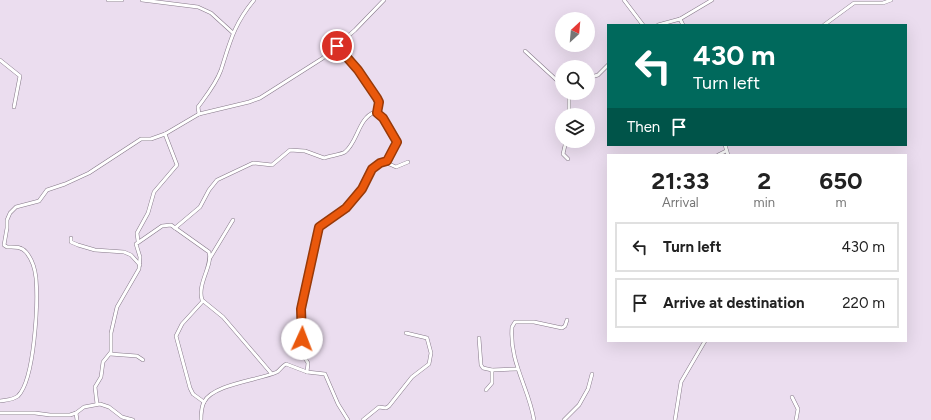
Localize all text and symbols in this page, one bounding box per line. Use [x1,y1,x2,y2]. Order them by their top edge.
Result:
north arrow [555,12,595,52]
map controls [555,12,595,148]
pin [320,29,354,63]
icon: arrive [326,35,348,57]
text: 430 m [693,38,776,72]
icon: left [627,40,679,92]
button: search [555,60,595,100]
text: Turn left [693,72,760,94]
button: layers [555,108,595,148]
icon: arrive [668,116,690,138]
text: Then [627,118,660,136]
text: 21:33 [651,166,709,195]
text: 2 [757,166,771,195]
text: 650 [819,166,863,195]
text: Arrival [662,195,699,210]
text: min [754,195,775,210]
text: m [835,195,846,210]
icon: left [629,236,651,258]
text: Turn left [663,238,721,256]
text: 430 m [841,238,885,256]
icon: arrive [629,292,651,314]
text: Arrive at destination [663,294,804,312]
text: 220 m [842,294,885,312]
position arrow [281,318,323,360]

